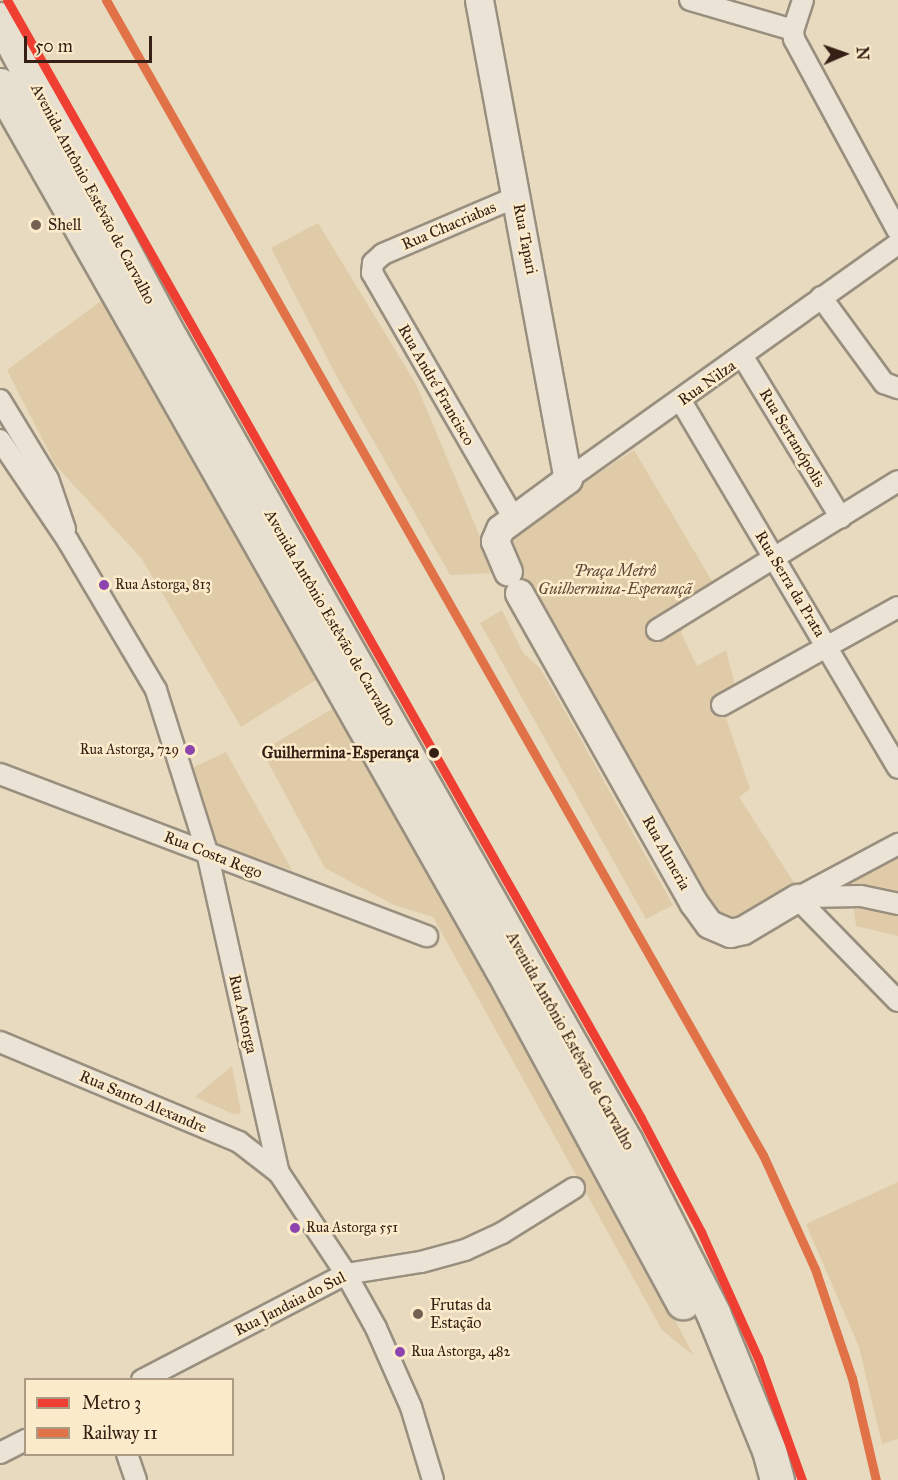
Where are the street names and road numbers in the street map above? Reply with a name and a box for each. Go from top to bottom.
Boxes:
street label: Avenida Antônio Estêvão de Carvalho [27,81,159,307]
street label: Rua Chacriabas [399,197,499,255]
street label: Rua Tapari [509,202,541,276]
street label: Rua André Francisco [394,321,478,449]
street label: Rua Nilza [674,356,740,410]
street label: Rua Sertanópolis [755,385,829,491]
street label: Avenida Antônio Estêvão de Carvalho [260,506,400,730]
street label: Rua Serra da Prata [751,527,829,641]
street label: Rua Almeria [638,812,694,894]
street label: Rua Costa Rego [161,827,265,883]
street label: Avenida Antônio Estêvão de Carvalho [502,928,638,1154]
street label: Rua Astorga [225,973,261,1055]
street label: Rua Santo Alexandre [76,1067,210,1137]
street label: Rua Jandaia do Sul [231,1268,349,1340]

